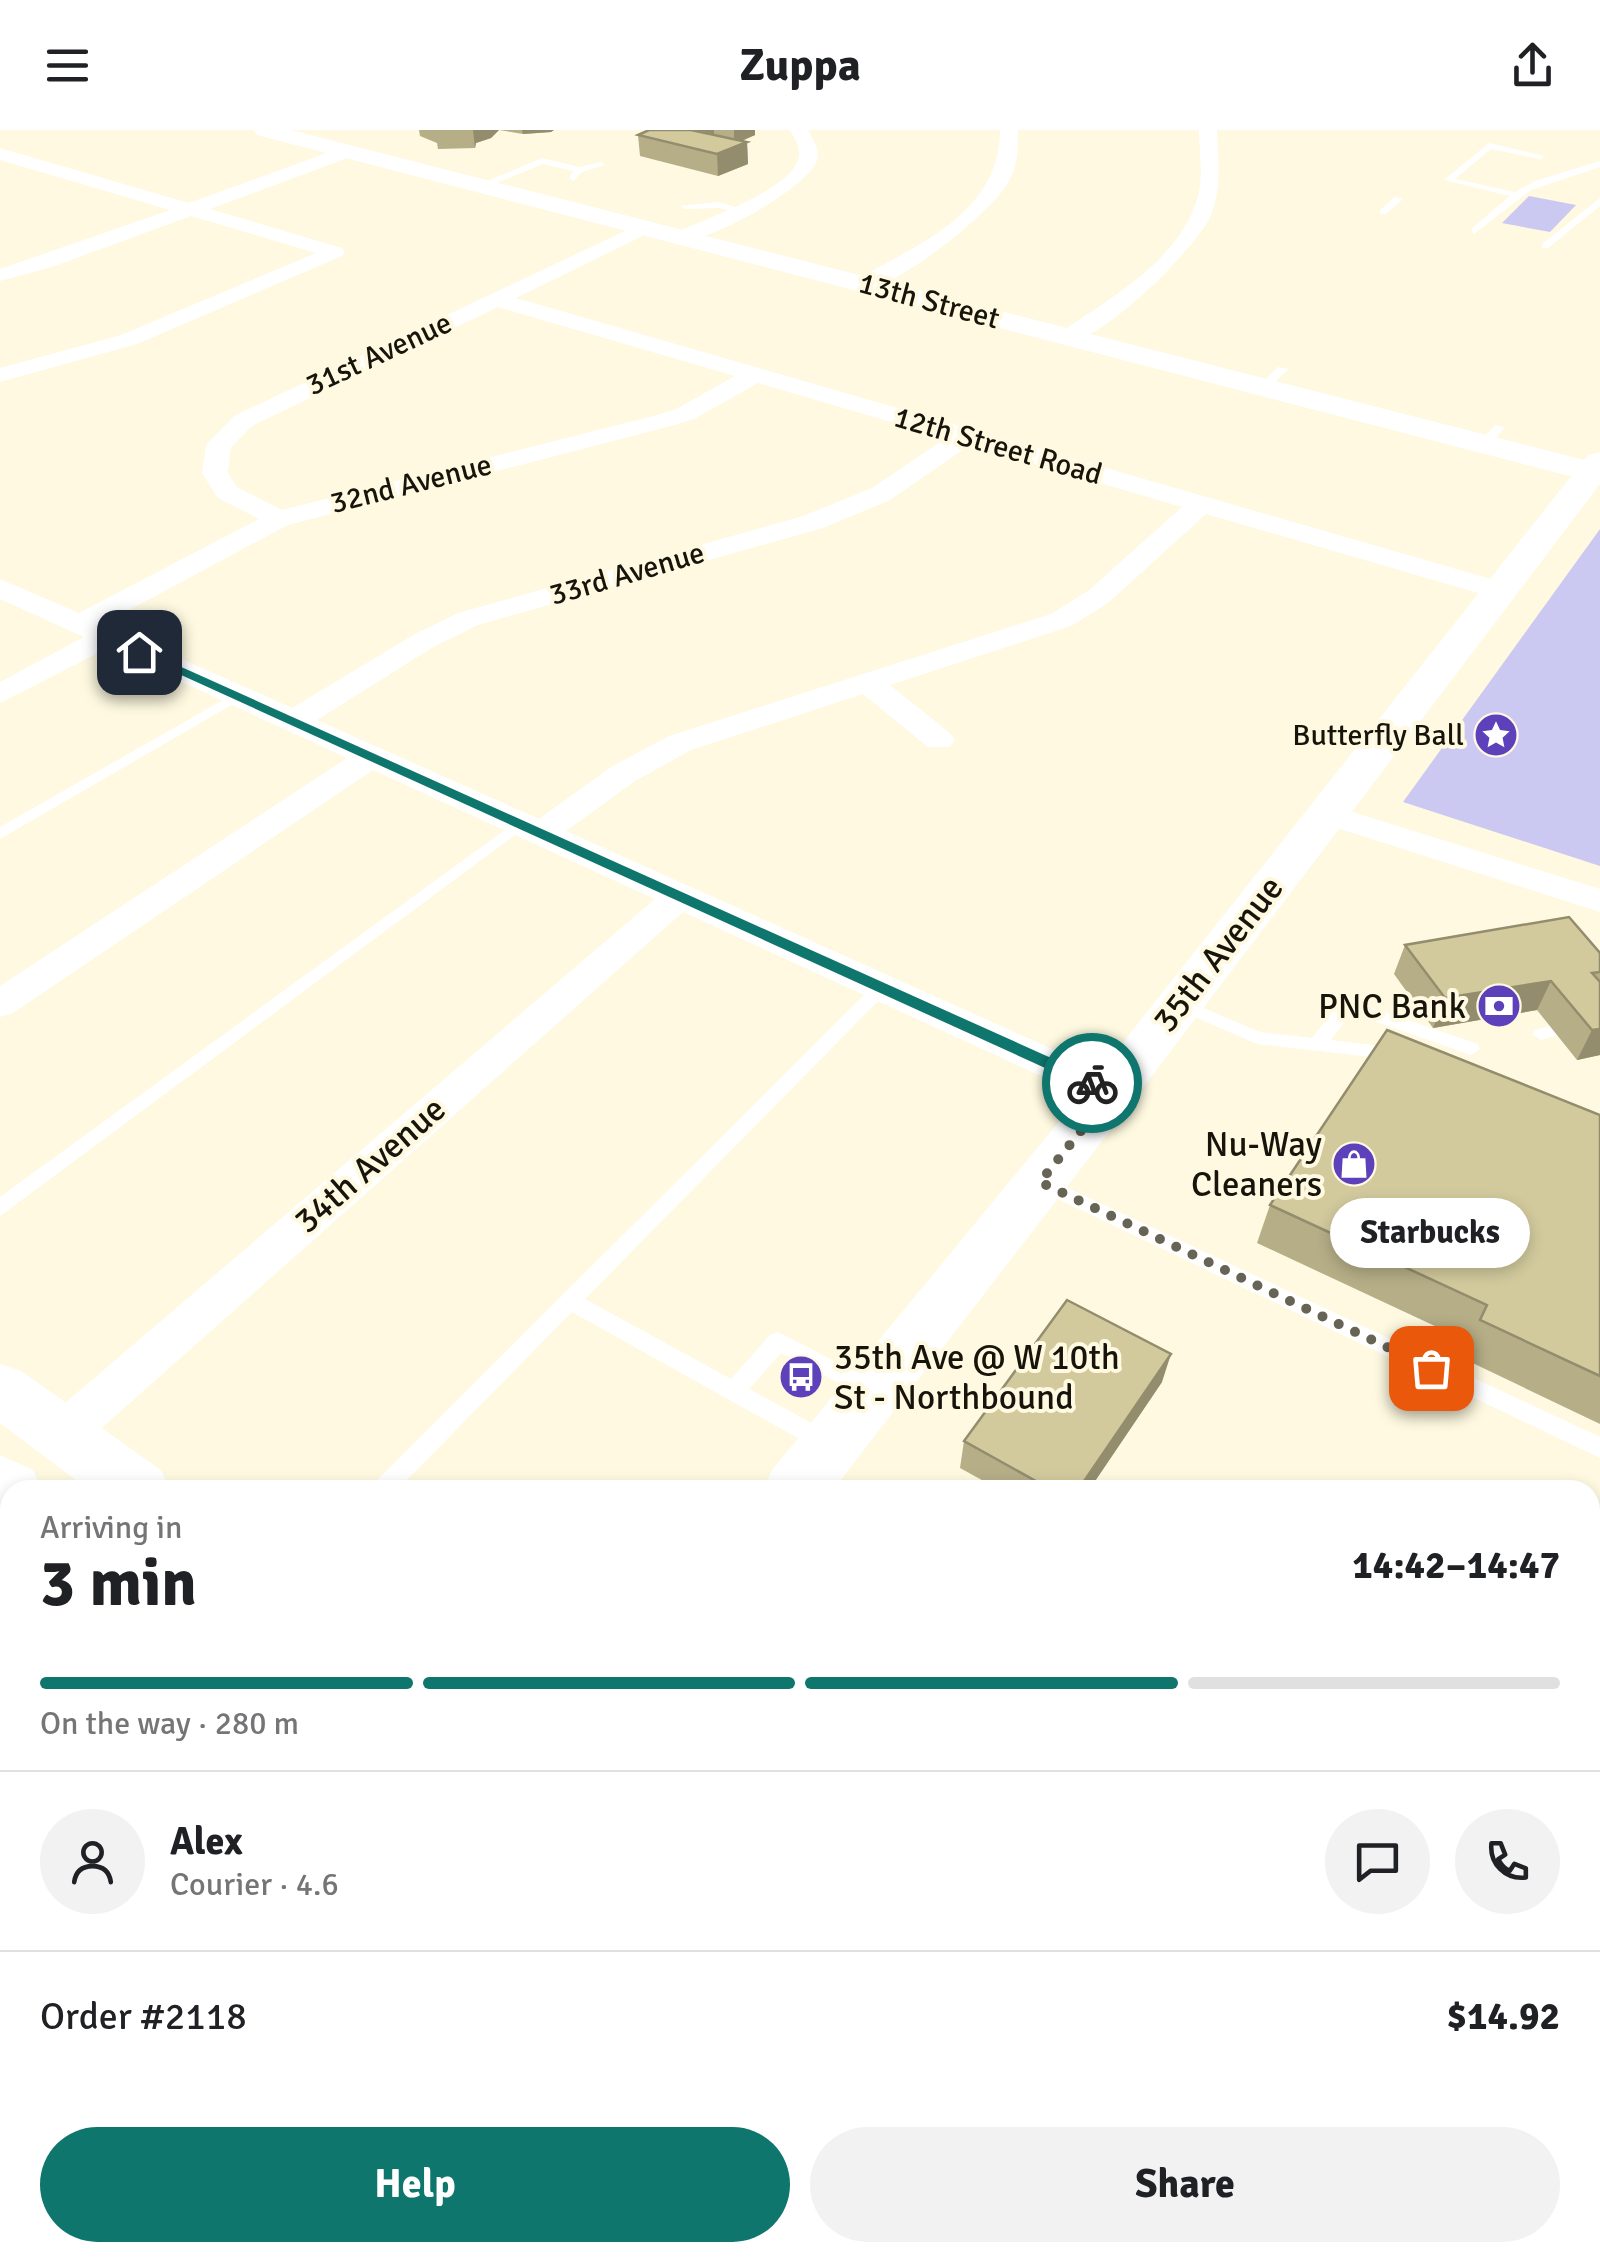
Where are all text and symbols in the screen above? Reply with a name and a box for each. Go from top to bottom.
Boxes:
icon: menu [40,38,95,93]
text: Zuppa [739,38,861,93]
icon: share [1505,38,1560,93]
street label: 13th Street [855,264,1003,338]
street label: 31st Avenue [300,304,458,404]
street label: 12th Street Road [890,399,1106,493]
street label: 32nd Avenue [326,446,496,522]
street label: 33rd Avenue [545,534,709,614]
pin [97,610,182,695]
icon: home [112,625,167,680]
place icon: Butterfly Ball [1473,712,1519,758]
place label: Butterfly Ball [1292,717,1464,754]
street label: 35th Avenue [1144,867,1292,1041]
bank icon: PNC Bank [1476,983,1522,1029]
place label: PNC Bank [1318,985,1466,1028]
courier [1042,1033,1142,1133]
icon: bike [1065,1056,1120,1111]
street label: 34th Avenue [286,1088,454,1242]
place label: Nu-Way Cleaners [1191,1123,1322,1206]
shop icon: Nu-Way Cleaners [1331,1141,1377,1187]
callout: Starbucks [1331,1198,1531,1268]
text: Starbucks [1360,1213,1500,1252]
pin [1389,1326,1474,1411]
place label: 35th Ave @ W 10th St - Northbound [834,1336,1120,1419]
icon: bag [1404,1341,1459,1396]
bus stop icon: 35th Ave @ W 10th St - Northbound [778,1354,824,1400]
text: Arriving in [40,1508,182,1547]
text: 14:42–14:47 [1352,1542,1560,1589]
text: 3 min [40,1544,197,1624]
text: On the way · 280 m [40,1704,299,1743]
button: person [40,1809,145,1914]
button: chat [1325,1809,1430,1914]
button: phone [1455,1809,1560,1914]
text: Alex [170,1818,243,1865]
text: Courier · 4.6 [170,1865,339,1904]
text: Order #2118 [40,1993,247,2040]
text: $14.92 [1447,1993,1560,2040]
button: Help [40,2127,790,2242]
button: Share [810,2127,1560,2242]

